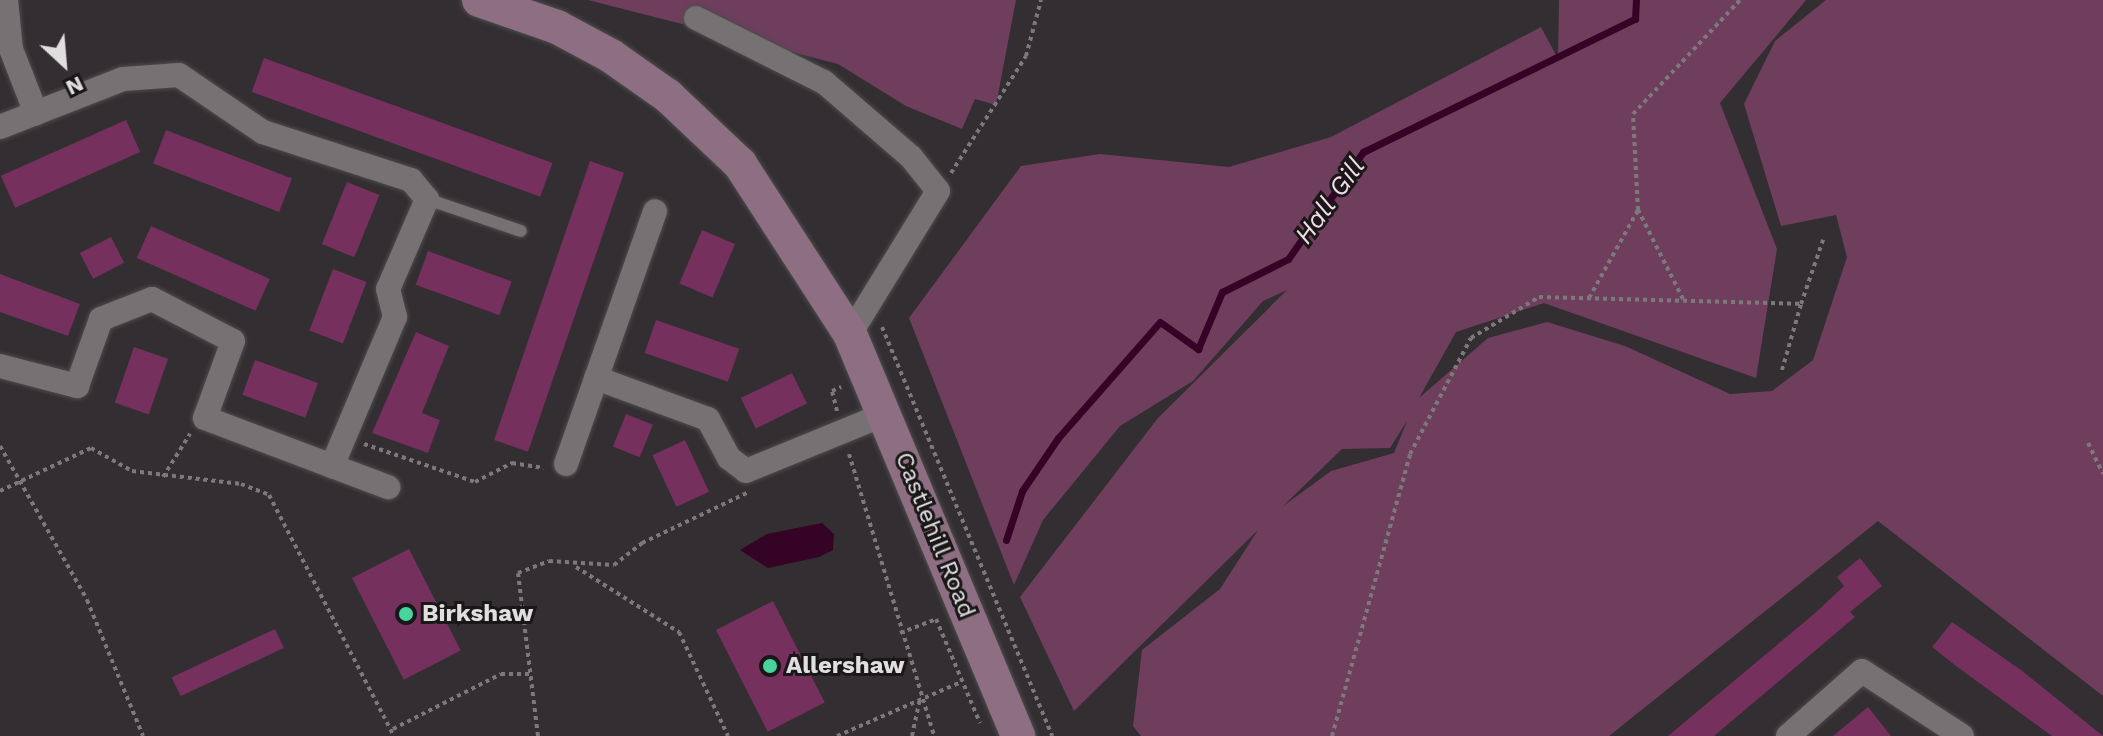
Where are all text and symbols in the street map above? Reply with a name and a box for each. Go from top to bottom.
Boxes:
north arrow [24,24,104,104]
text: N [62,71,88,101]
water label: Hall Gill [1288,151,1372,251]
street label: Castlehill Road [889,448,981,622]
place label: Birkshaw [422,600,533,628]
marker: Birkshaw [397,605,415,623]
place label: Allershaw [786,652,905,680]
marker: Allershaw [761,657,779,675]

